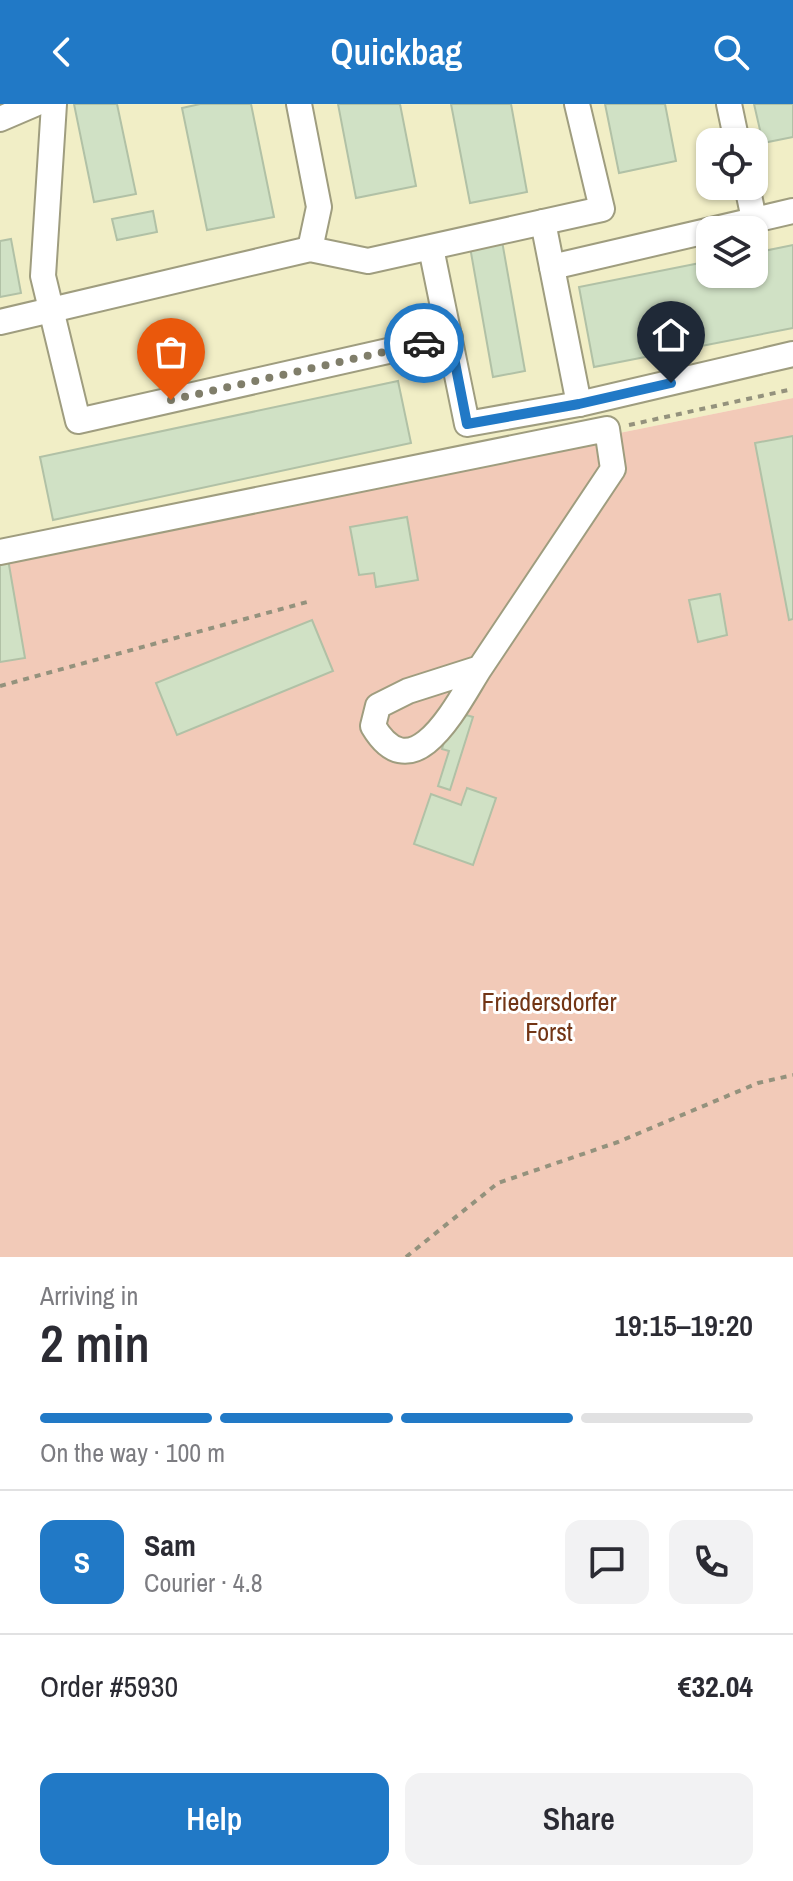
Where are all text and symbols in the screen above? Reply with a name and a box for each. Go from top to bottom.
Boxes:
text: Quickbag [331,28,462,76]
icon: back [40,30,84,74]
icon: search [709,30,753,74]
map controls [696,128,768,288]
button: locate [696,128,768,200]
button: layers [696,216,768,288]
pin [637,301,705,383]
courier [384,303,464,383]
icon: home [649,313,693,357]
pin [137,318,205,400]
icon: car [402,321,446,365]
icon: bag [149,330,193,374]
park label: Friedersdorfer Forst [481,984,617,1049]
text: Arriving in [40,1278,138,1313]
text: 19:15–19:20 [614,1305,753,1345]
text: 2 min [40,1308,150,1378]
text: On the way · 100 m [40,1435,225,1470]
button: chat [565,1520,649,1604]
button: phone [669,1520,753,1604]
text: Sam [144,1525,196,1565]
text: S [74,1542,90,1582]
text: Courier · 4.8 [144,1565,263,1600]
text: Order #5930 [40,1666,178,1706]
text: €32.04 [678,1666,753,1706]
button: Help [40,1773,389,1865]
button: Share [405,1773,753,1865]

